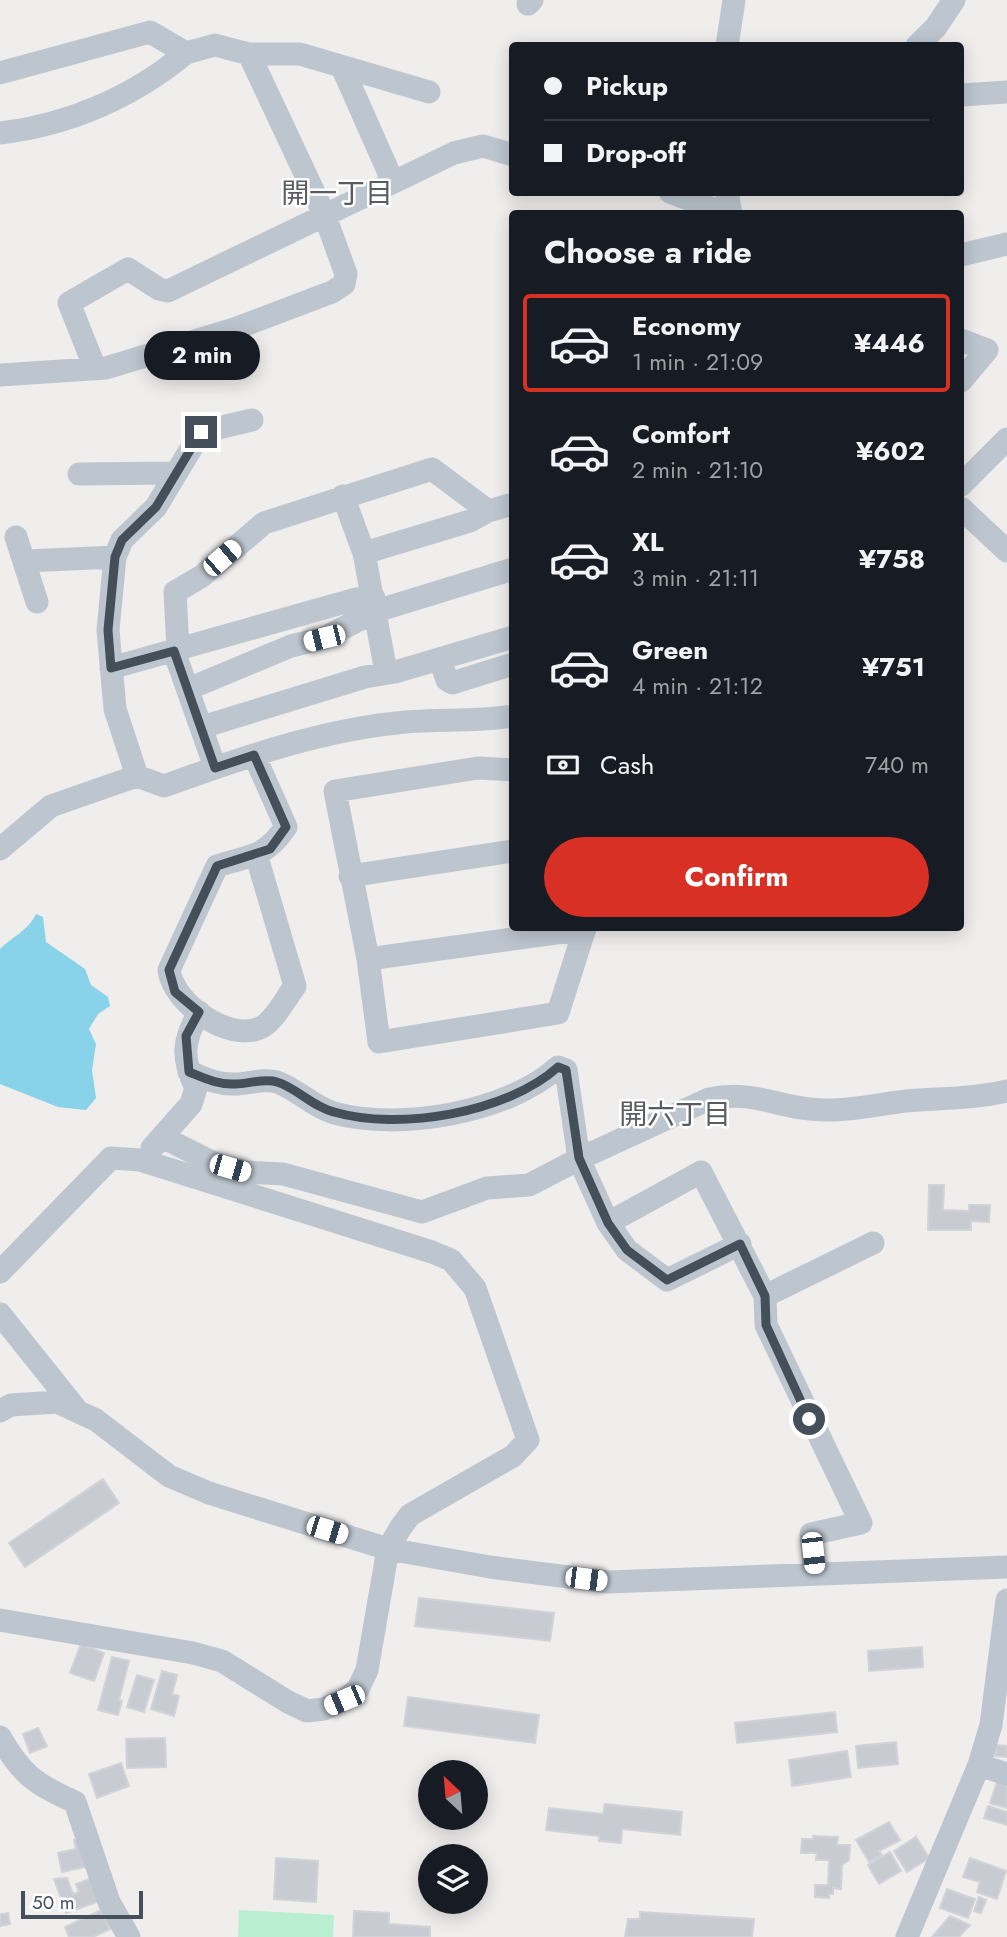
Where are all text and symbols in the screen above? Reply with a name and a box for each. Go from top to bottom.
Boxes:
text: Pickup [586,67,668,105]
text: Drop-off [586,134,686,172]
district label: 開一丁目 [281,173,393,214]
text: Choose a ride [544,229,752,275]
text: Economy [632,307,741,345]
icon: car [548,312,611,375]
text: ¥446 [854,324,925,362]
callout: 2 min [143,330,259,380]
text: 2 min [172,338,232,372]
text: 1 min · 21:09 [632,345,763,379]
text: Comfort [632,415,730,453]
route end [185,416,217,448]
icon: car [548,420,611,483]
text: ¥602 [856,432,925,470]
text: 2 min · 21:10 [632,453,763,487]
text: XL [632,523,664,561]
icon: car [548,528,611,591]
car [200,536,245,580]
text: ¥758 [859,540,925,578]
text: 3 min · 21:11 [632,561,759,595]
car [302,623,347,653]
text: Green [632,631,708,669]
icon: car [548,636,611,699]
text: ¥751 [862,648,925,686]
text: 4 min · 21:12 [632,669,763,703]
icon: cash [544,746,582,784]
text: Cash [600,746,654,784]
text: 740 m [865,748,929,782]
button: Confirm [544,837,929,917]
district label: 開六丁目 [619,1094,731,1135]
car [207,1152,254,1184]
route start [793,1403,825,1435]
car [304,1514,351,1546]
car [801,1531,826,1575]
car [564,1566,609,1592]
car [321,1682,368,1718]
north arrow [418,1760,488,1830]
map controls [418,1760,488,1914]
button: layers [418,1844,488,1914]
scale bar [21,1888,144,1920]
text: 50 m [32,1889,75,1916]

